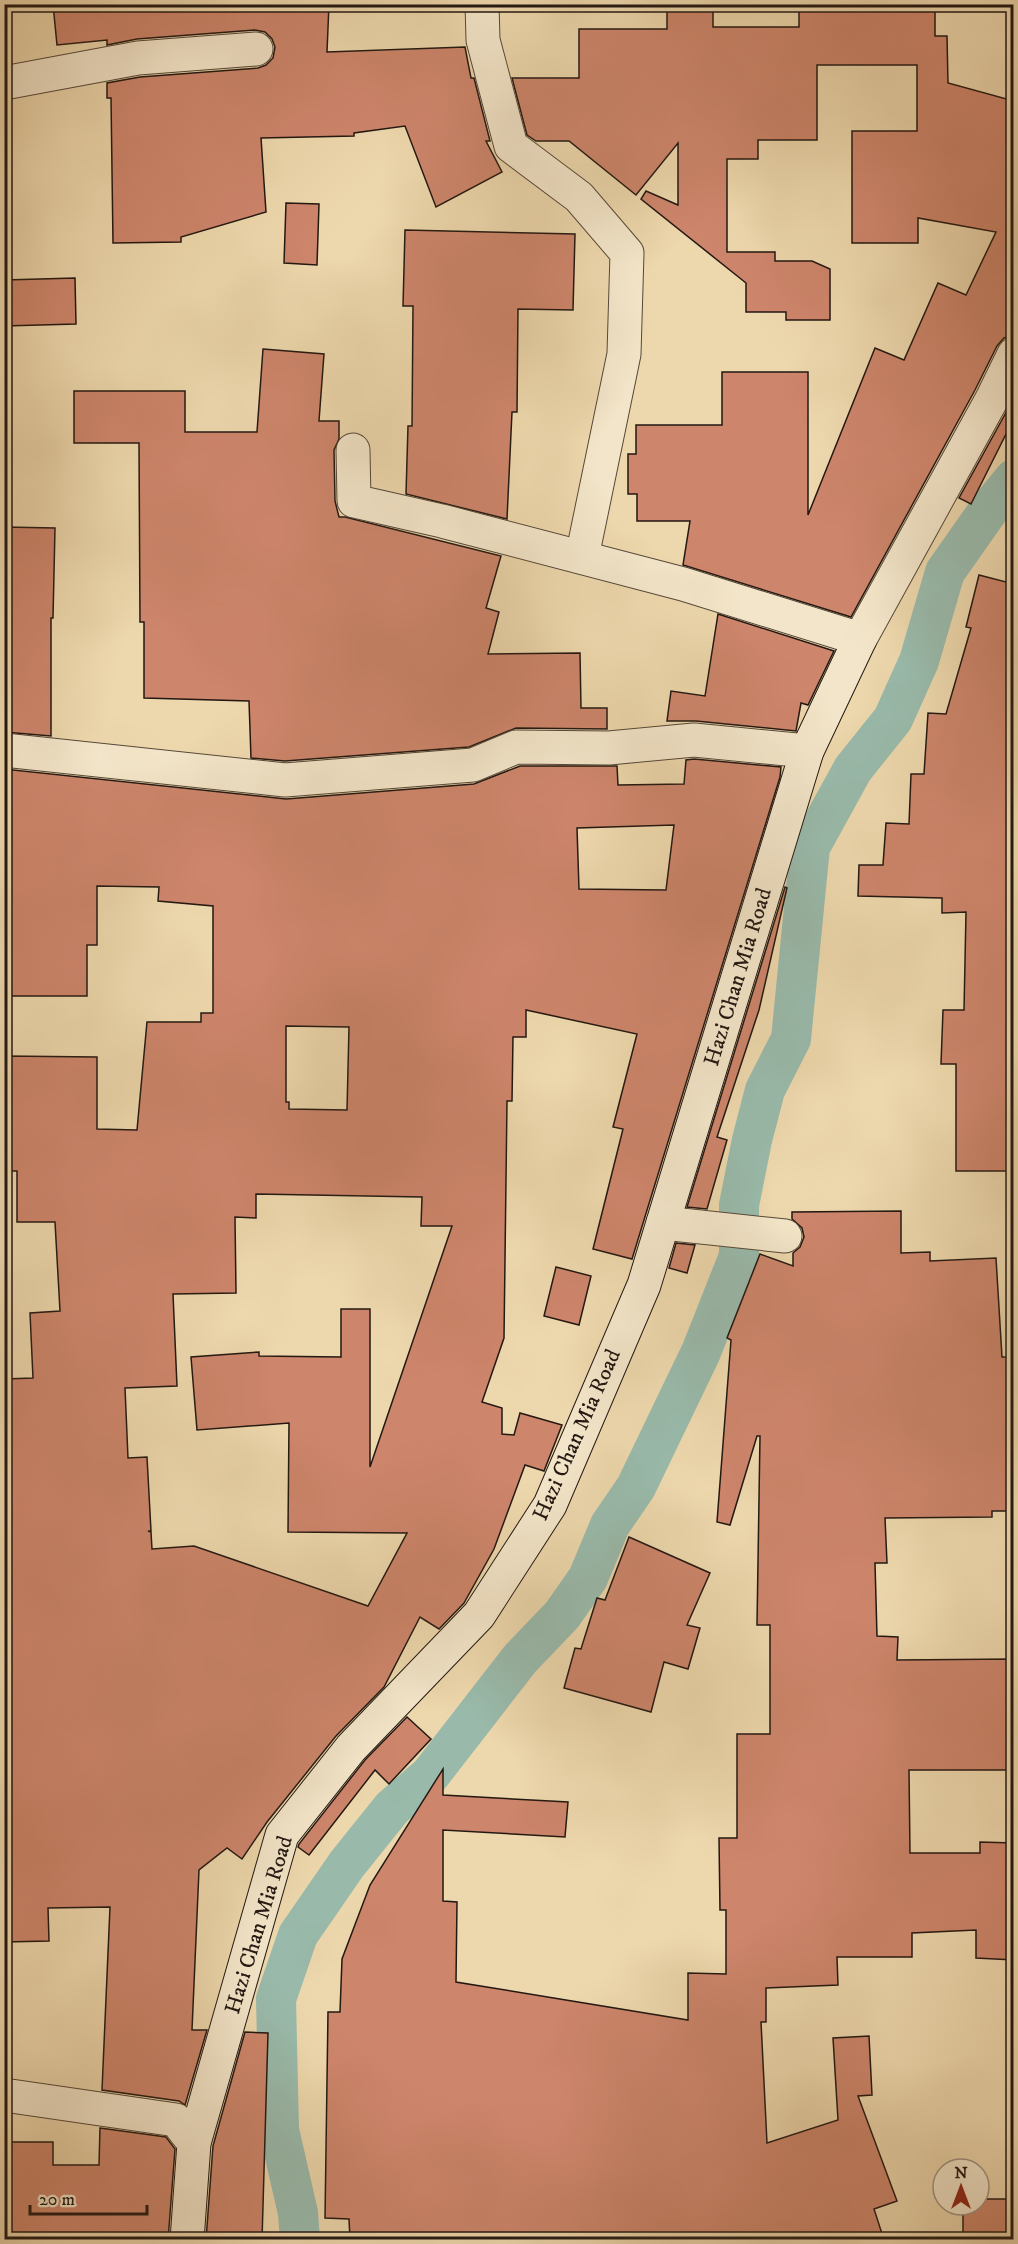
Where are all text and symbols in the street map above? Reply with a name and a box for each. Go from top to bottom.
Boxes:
street label: Hazi Chan Mia Road [698,885,778,1069]
street label: Hazi Chan Mia Road [527,1345,627,1525]
street label: Hazi Chan Mia Road [219,1833,299,2017]
north arrow [931,2157,991,2217]
text: N [954,2163,968,2183]
scale bar [30,2178,147,2216]
text: 20 m [39,2189,75,2211]

